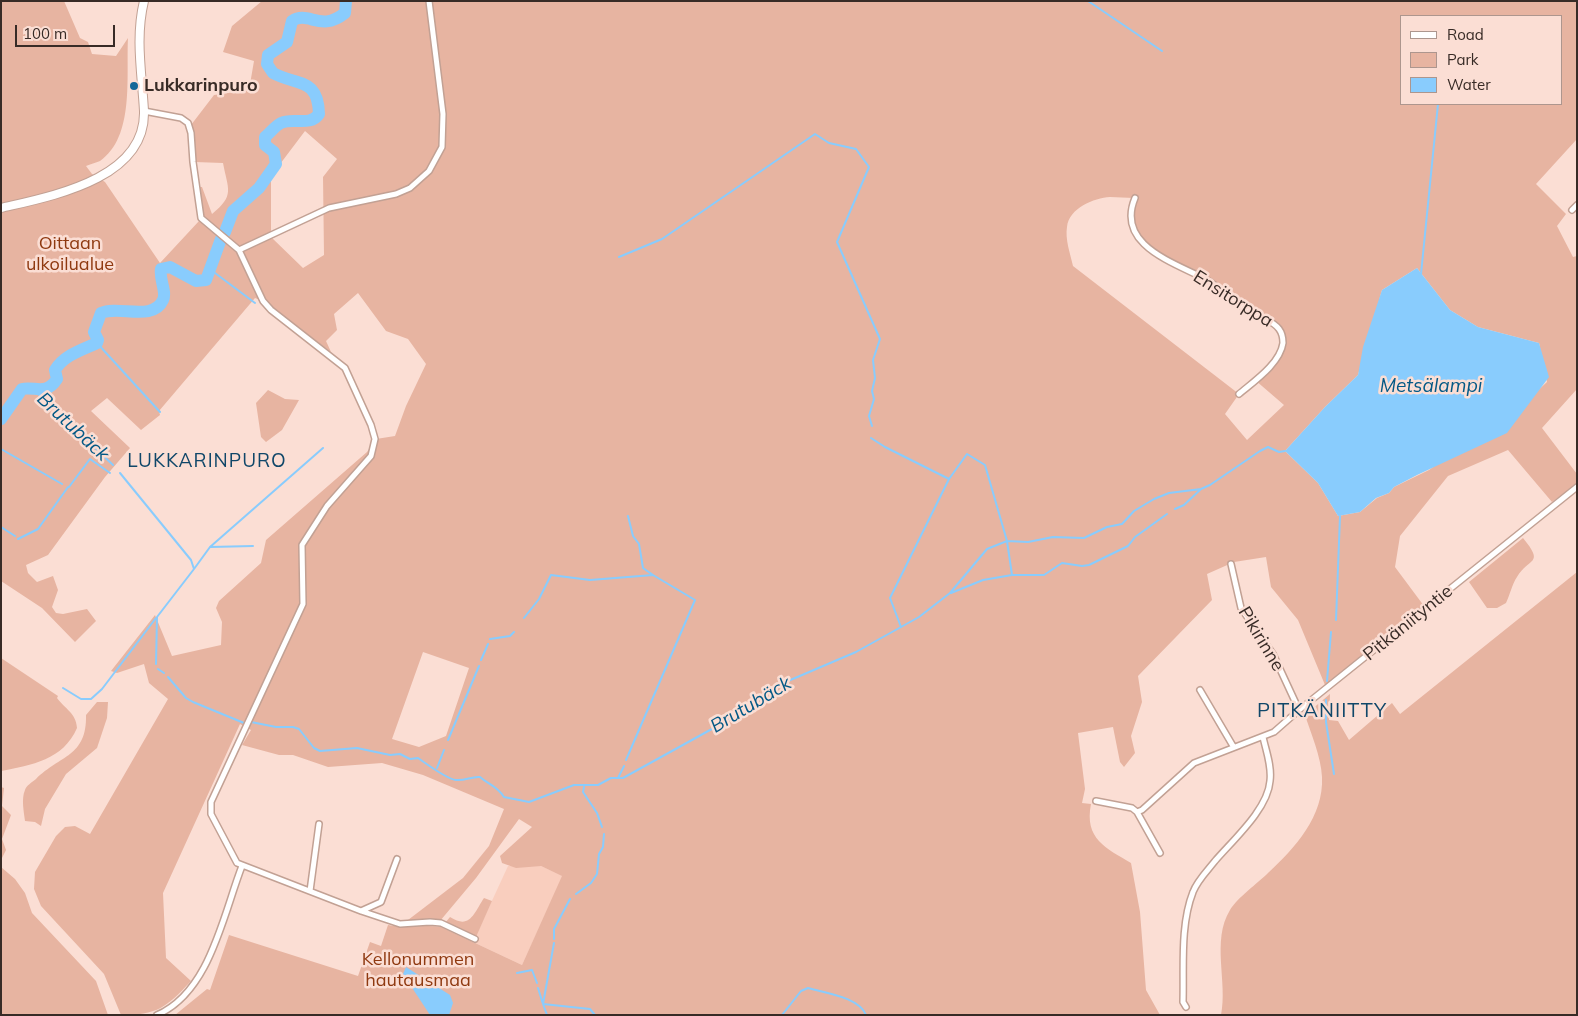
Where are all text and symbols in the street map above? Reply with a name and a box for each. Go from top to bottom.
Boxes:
scale bar [18,15,118,47]
legend [1400,15,1563,105]
text: 100 m [23,24,67,43]
text: Road [1447,25,1484,44]
text: Park [1447,50,1479,69]
place label: Lukkarinpuro [144,75,258,97]
text: Water [1447,75,1491,94]
marker: Lukkarinpuro [128,80,140,92]
park label: Oittaan ulkoilualue [26,233,114,276]
street label: Ensitorppa [1189,266,1277,332]
water label: Metsälampi [1380,375,1482,397]
water label: Brutubäck [32,388,114,466]
district label: LUKKARINPURO [126,450,288,472]
street label: Pitkäniityntie [1359,581,1457,665]
street label: Pikirinne [1233,603,1289,675]
water label: Brutubäck [706,672,796,738]
district label: PITKÄNIITTY [1256,699,1388,723]
park label: Kellonummen hautausmaa [362,949,474,992]

